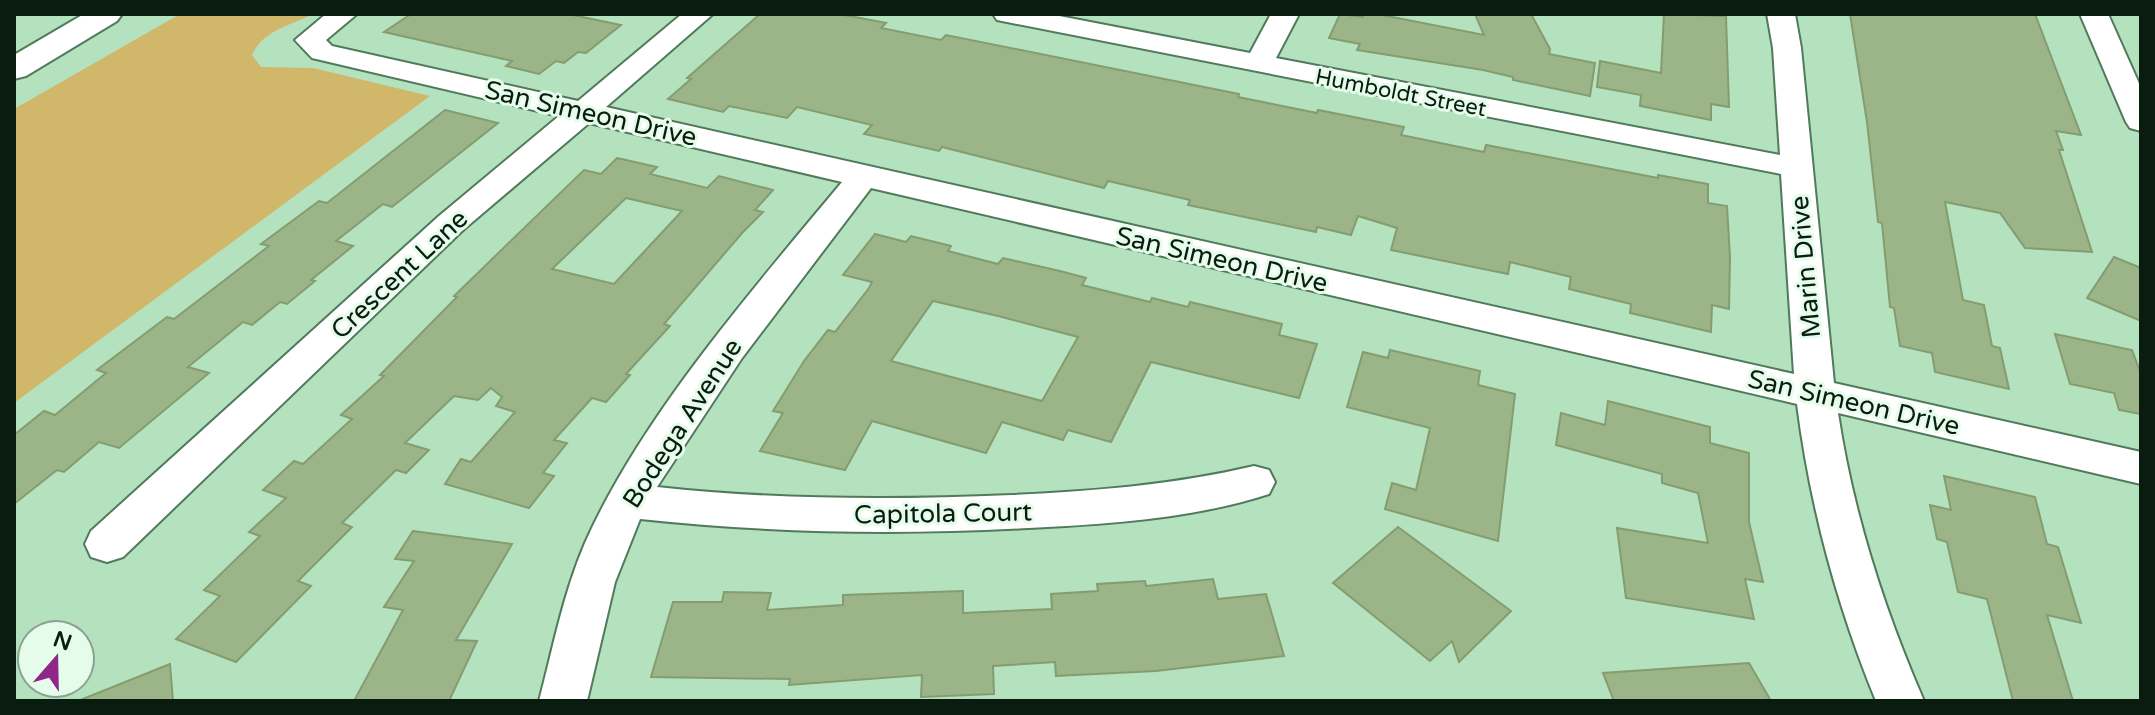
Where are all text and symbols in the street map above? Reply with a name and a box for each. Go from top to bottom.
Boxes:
street label: Humboldt Street [1313,64,1488,122]
street label: San Simeon Drive [482,74,700,153]
street label: Marin Drive [1784,194,1827,339]
street label: Crescent Lane [325,203,474,346]
street label: San Simeon Drive [1113,220,1331,299]
street label: Bodega Avenue [616,333,749,514]
street label: San Simeon Drive [1745,363,1963,442]
street label: Capitola Court [854,496,1032,531]
north arrow [16,619,96,699]
text: N [50,626,75,656]

